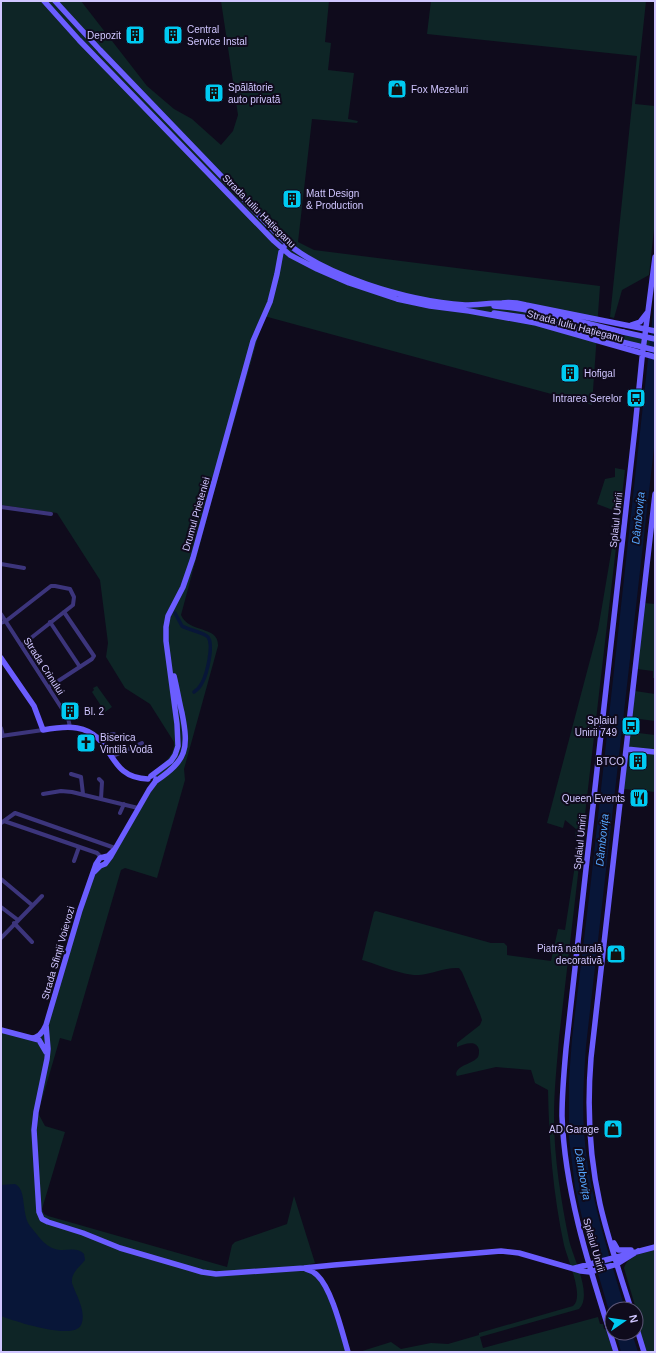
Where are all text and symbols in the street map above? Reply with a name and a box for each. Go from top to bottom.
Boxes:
building icon: Depozit [124,24,146,46]
building icon: Central Service Instal [162,24,184,46]
place label: Central Service Instal [187,24,247,47]
place label: Depozit [87,30,121,41]
shop icon: Fox Mezeluri [386,78,408,100]
building icon: Spălătorie auto privată [203,82,225,104]
place label: Spălătorie auto privată [228,82,281,105]
place label: Fox Mezeluri [411,84,468,95]
street label: Strada Iuliu Hațieganu [220,172,298,250]
building icon: Matt Design & Production [281,188,303,210]
place label: Matt Design & Production [306,188,363,211]
street label: Strada Iuliu Hațieganu [526,308,624,344]
building icon: Hofigal [559,362,581,384]
place label: Hofigal [584,368,615,379]
bus stop icon: Intrarea Serelor [625,387,647,409]
place label: Intrarea Serelor [553,393,623,404]
street label: Drumul Prieteniei [180,476,212,552]
water label: Dâmbovița [629,491,647,545]
street label: Splaiul Unirii [608,492,624,548]
street label: Strada Crinului [21,635,67,697]
building icon: Bl. 2 [59,700,81,722]
place label: Bl. 2 [84,706,104,717]
place label: Splaiul Unirii 749 [575,715,617,738]
bus stop icon: Splaiul Unirii 749 [620,715,642,737]
church icon: Biserica Vintilă Vodă [75,732,97,754]
place label: Biserica Vintilă Vodă [100,732,153,755]
building icon: BTCO [627,750,649,772]
place label: BTCO [596,756,624,767]
restaurant icon: Queen Events [628,787,650,809]
place label: Queen Events [562,793,625,804]
water label: Dâmbovița [593,813,611,867]
street label: Splaiul Unirii [572,814,588,870]
street label: Strada Sfinții Voievozi [39,905,77,1001]
place label: Piatră naturală decorativă [537,943,602,966]
shop icon: Piatră naturală decorativă [605,943,627,965]
shop icon: AD Garage [602,1118,624,1140]
place label: AD Garage [549,1124,599,1135]
water label: Dâmbovița [573,1147,593,1201]
street label: Splaiul Unirii [581,1217,607,1273]
north arrow [604,1301,644,1341]
text: N [627,1314,640,1324]

